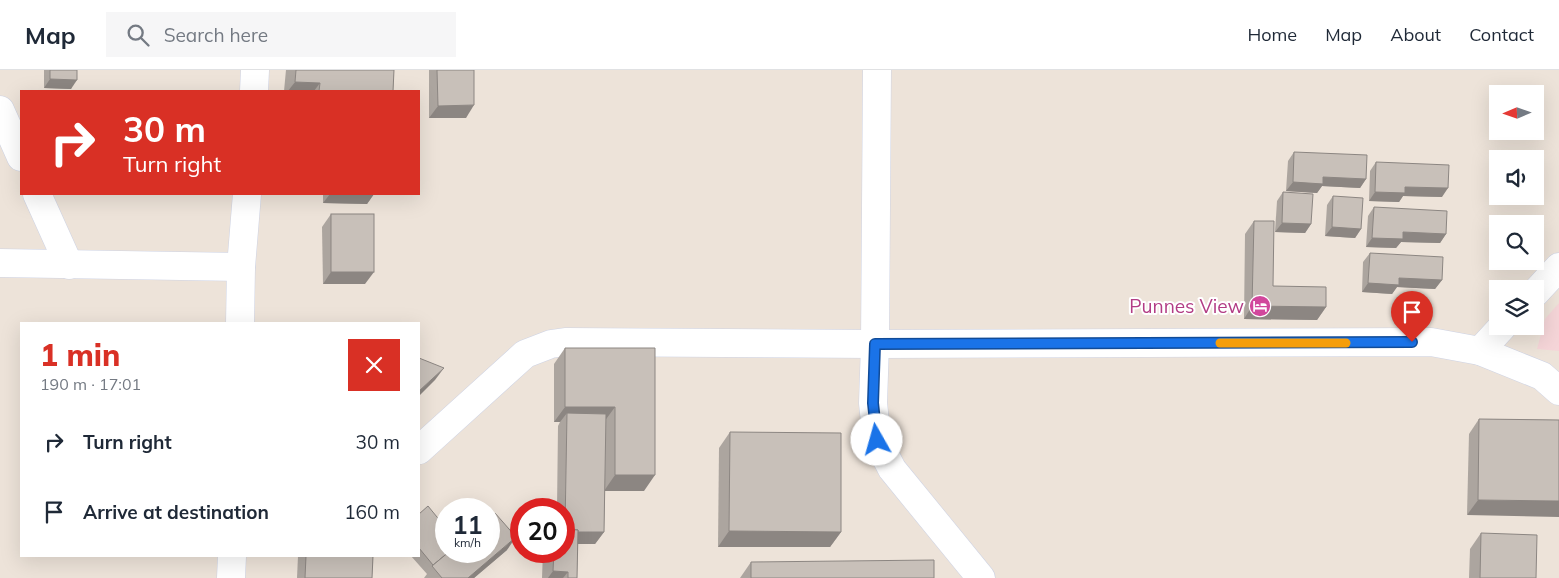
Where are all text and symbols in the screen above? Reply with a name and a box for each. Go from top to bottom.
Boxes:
search box [106,12,456,57]
text: Map [25,20,76,50]
icon: search [124,21,152,49]
text: Search here [164,23,268,47]
text: Home [1247,23,1297,46]
text: Map [1325,23,1362,46]
text: About [1390,23,1441,46]
text: Contact [1469,23,1534,46]
north arrow [1489,85,1544,140]
map controls [1489,85,1544,335]
text: 30 m [123,107,206,151]
icon: right [40,110,105,175]
text: Turn right [123,150,221,178]
button: sound [1489,150,1544,205]
button: search [1489,215,1544,270]
button: layers [1489,280,1544,335]
pin [1391,291,1433,342]
place label: Punnes View [1129,294,1244,318]
hotel icon: Punnes View [1248,294,1272,318]
icon: arrive [1398,298,1426,326]
text: 1 min [40,336,120,374]
button: close [348,339,400,391]
text: 190 m · 17:01 [40,374,141,394]
position arrow [850,413,902,465]
icon: right [40,428,68,456]
text: Turn right [83,430,172,454]
text: 30 m [356,430,400,454]
icon: arrive [40,498,68,526]
speed limit sign: 20 [510,498,575,563]
text: Arrive at destination [83,500,269,524]
text: 160 m [344,500,400,524]
text: 11 [452,509,483,540]
text: km/h [454,535,481,550]

